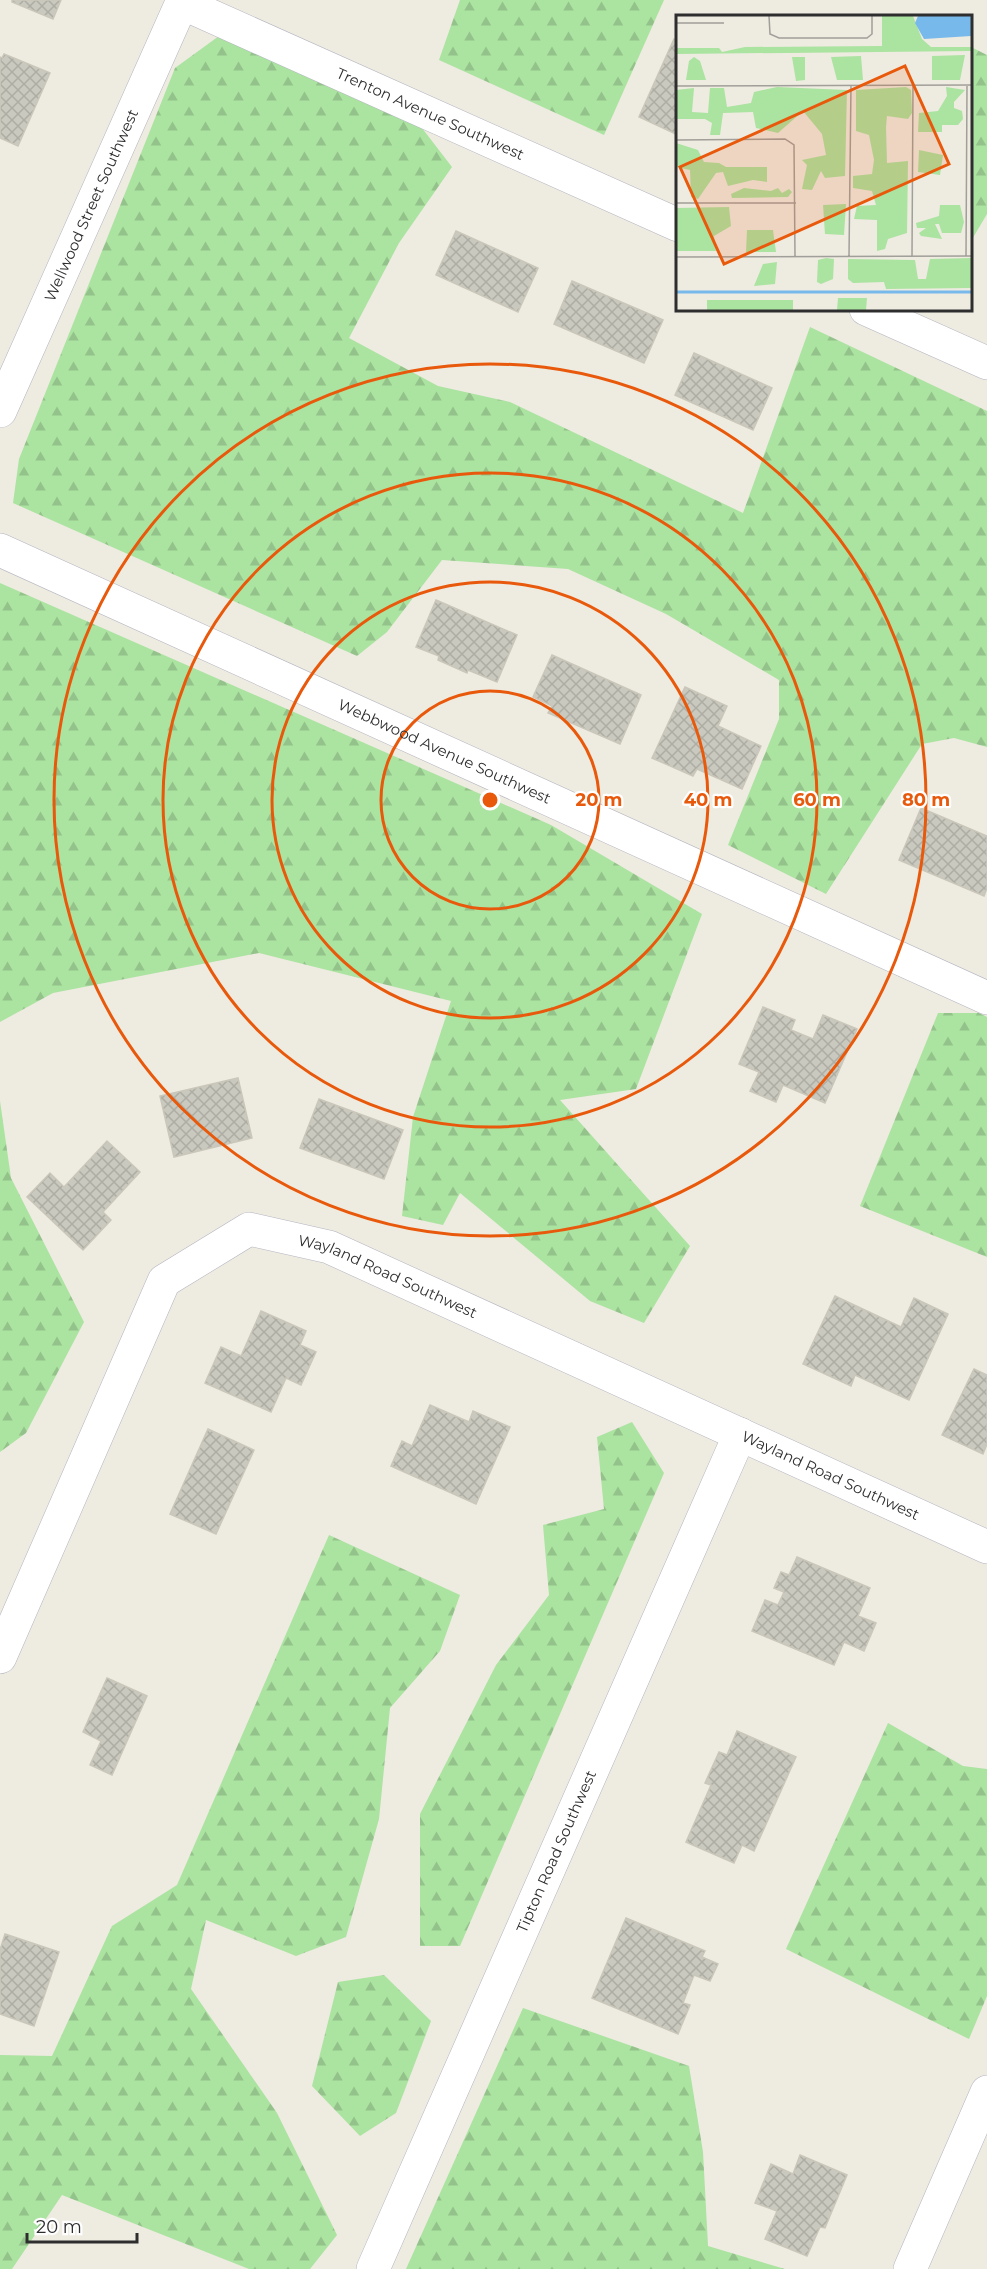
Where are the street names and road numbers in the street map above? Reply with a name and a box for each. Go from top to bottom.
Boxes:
street label: Trenton Avenue Southwest [334,63,527,164]
street label: Wellwood Street Southwest [40,106,142,304]
street label: Webbwood Avenue Southwest [335,695,554,808]
street label: Wayland Road Southwest [296,1230,480,1322]
street label: Wayland Road Southwest [739,1426,923,1524]
street label: Tipton Road Southwest [512,1767,600,1936]

